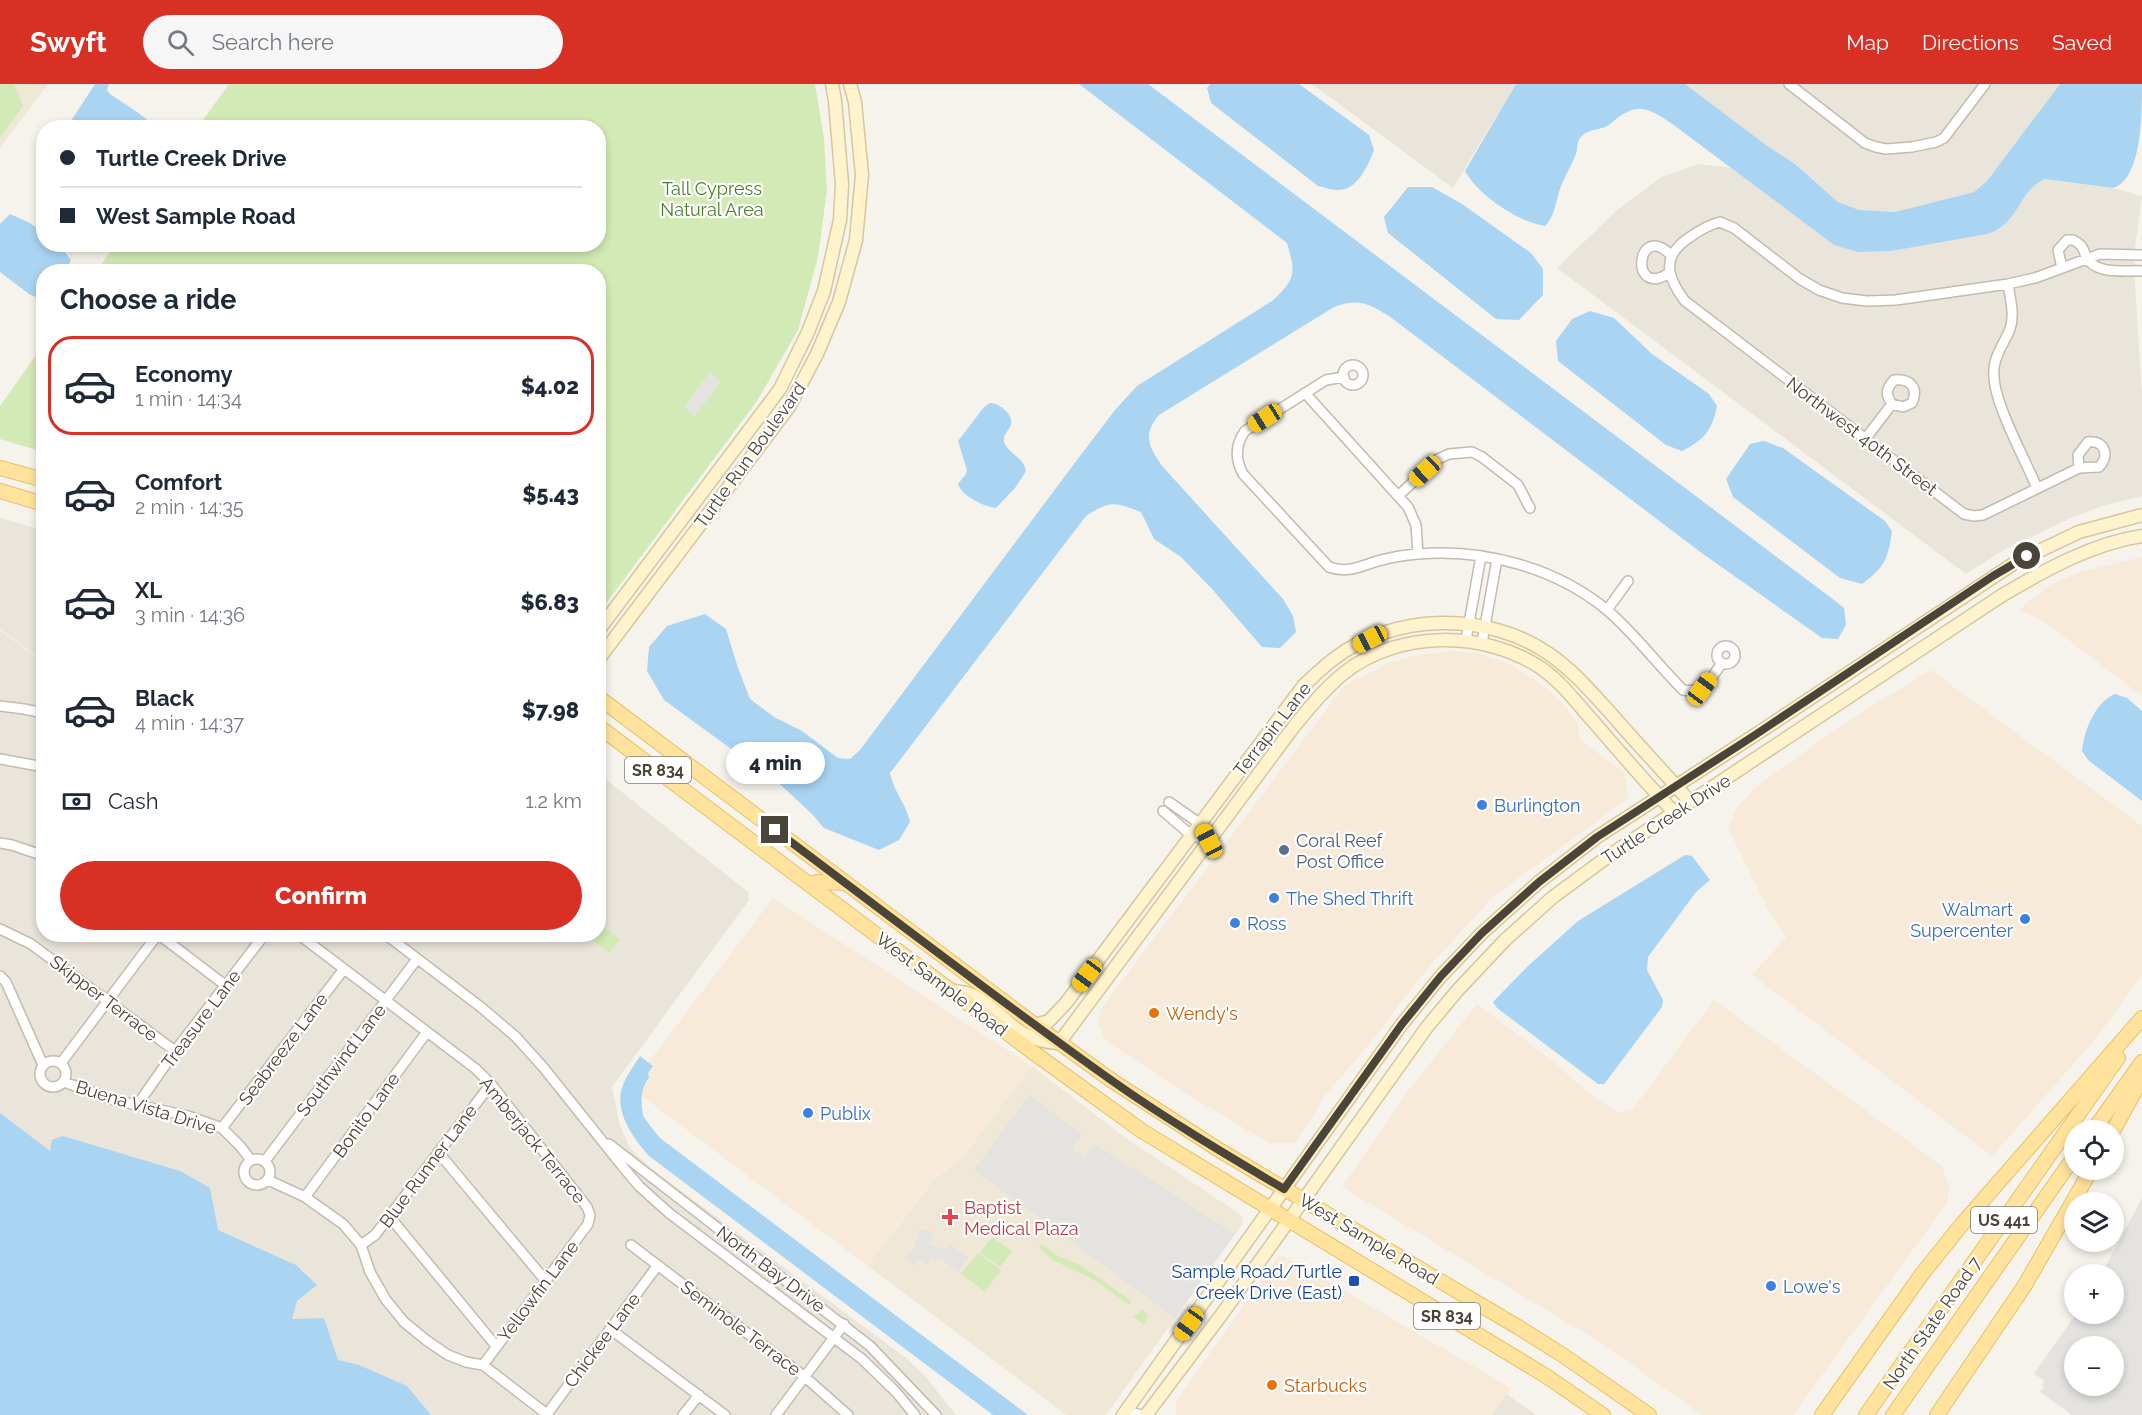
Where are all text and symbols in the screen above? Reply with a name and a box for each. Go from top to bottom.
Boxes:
search box [143,15,563,69]
text: Swyft [30,26,107,59]
icon: search [164,26,197,59]
text: Search here [212,29,334,55]
text: Map [1846,30,1889,55]
text: Directions [1922,30,2019,55]
text: Saved [2052,30,2112,55]
text: Turtle Creek Drive [96,145,286,171]
park label: Tall Cypress Natural Area [660,178,764,220]
text: West Sample Road [96,203,296,229]
text: Choose a ride [60,284,236,315]
icon: car [63,359,117,413]
text: Economy [135,361,233,387]
text: $4.02 [521,373,579,399]
street label: Northwest 40th Street [1783,373,1941,499]
street label: Turtle Run Boulevard [690,378,810,532]
text: 1 min · 14:34 [135,387,242,411]
car [1245,401,1285,435]
car [1406,452,1444,490]
icon: car [63,467,117,521]
text: Comfort [135,469,222,495]
text: $5.43 [522,481,579,507]
text: 2 min · 14:35 [135,495,244,519]
route start [2013,542,2040,569]
icon: car [63,575,117,629]
text: XL [135,577,162,603]
text: $6.83 [520,589,579,615]
text: 3 min · 14:36 [135,603,245,627]
car [1350,623,1390,655]
car [1684,669,1720,709]
street label: Terrapin Lane [1229,678,1315,780]
icon: car [63,683,117,737]
text: Black [135,685,194,711]
text: $7.98 [522,697,579,723]
text: 4 min · 14:37 [135,711,244,735]
callout: 4 min [726,743,824,785]
text: 4 min [749,751,802,775]
road number: SR 834 [625,757,691,783]
street label: Turtle Creek Drive [1598,769,1735,868]
icon: cash [60,785,93,818]
text: Cash [108,788,159,814]
text: 1.2 km [525,789,582,813]
place label: Burlington [1494,795,1581,816]
marker: Burlington [1475,798,1489,812]
route end [761,816,788,843]
car [1193,821,1225,861]
place label: Coral Reef Post Office [1296,830,1385,872]
marker: Coral Reef Post Office [1277,843,1291,857]
button: Confirm [60,861,582,930]
place label: The Shed Thrift [1286,888,1414,909]
marker: The Shed Thrift [1267,891,1281,905]
place label: Walmart Supercenter [1910,899,2014,941]
marker: Walmart Supercenter [2018,912,2032,926]
place label: Ross [1247,913,1287,934]
marker: Ross [1228,916,1242,930]
street label: West Sample Road [872,928,1012,1040]
street label: Skipper Terrace [46,951,162,1046]
car [1069,955,1105,995]
street label: Treasure Lane [157,965,245,1072]
street label: Seabreeze Lane [234,989,332,1109]
street label: Southwind Lane [292,999,390,1120]
place label: Wendy's [1166,1003,1238,1024]
marker: Wendy's [1147,1006,1161,1020]
street label: Bonito Lane [328,1068,404,1161]
street label: Amberjack Terrace [476,1073,591,1208]
street label: Buena Vista Drive [73,1076,219,1138]
street label: Blue Runner Lane [375,1100,481,1232]
place label: Publix [820,1103,871,1124]
marker: Publix [801,1106,815,1120]
map controls [2064,1120,2124,1396]
button: locate [2064,1120,2124,1180]
street label: West Sample Road [1295,1189,1443,1289]
button: layers [2064,1192,2124,1252]
place label: Baptist Medical Plaza [964,1197,1079,1239]
road number: US 441 [1971,1207,2037,1233]
marker: Baptist Medical Plaza [941,1208,959,1226]
street label: North Bay Drive [713,1221,830,1317]
street label: Yellowfin Lane [493,1236,583,1346]
street label: North State Road 7 [1878,1252,1986,1393]
place label: Sample Road/Turtle Creek Drive (East) [1172,1261,1342,1303]
button: + [2064,1264,2124,1324]
marker: Sample Road/Turtle Creek Drive (East) [1347,1274,1361,1288]
street label: Seminole Terrace [677,1276,806,1380]
place label: Lowe's [1783,1276,1841,1297]
marker: Lowe's [1764,1279,1778,1293]
street label: Chickee Lane [560,1288,645,1391]
road number: SR 834 [1414,1303,1480,1329]
car [1171,1304,1207,1344]
button: − [2064,1336,2124,1396]
place label: Starbucks [1284,1375,1367,1396]
marker: Starbucks [1265,1378,1279,1392]

